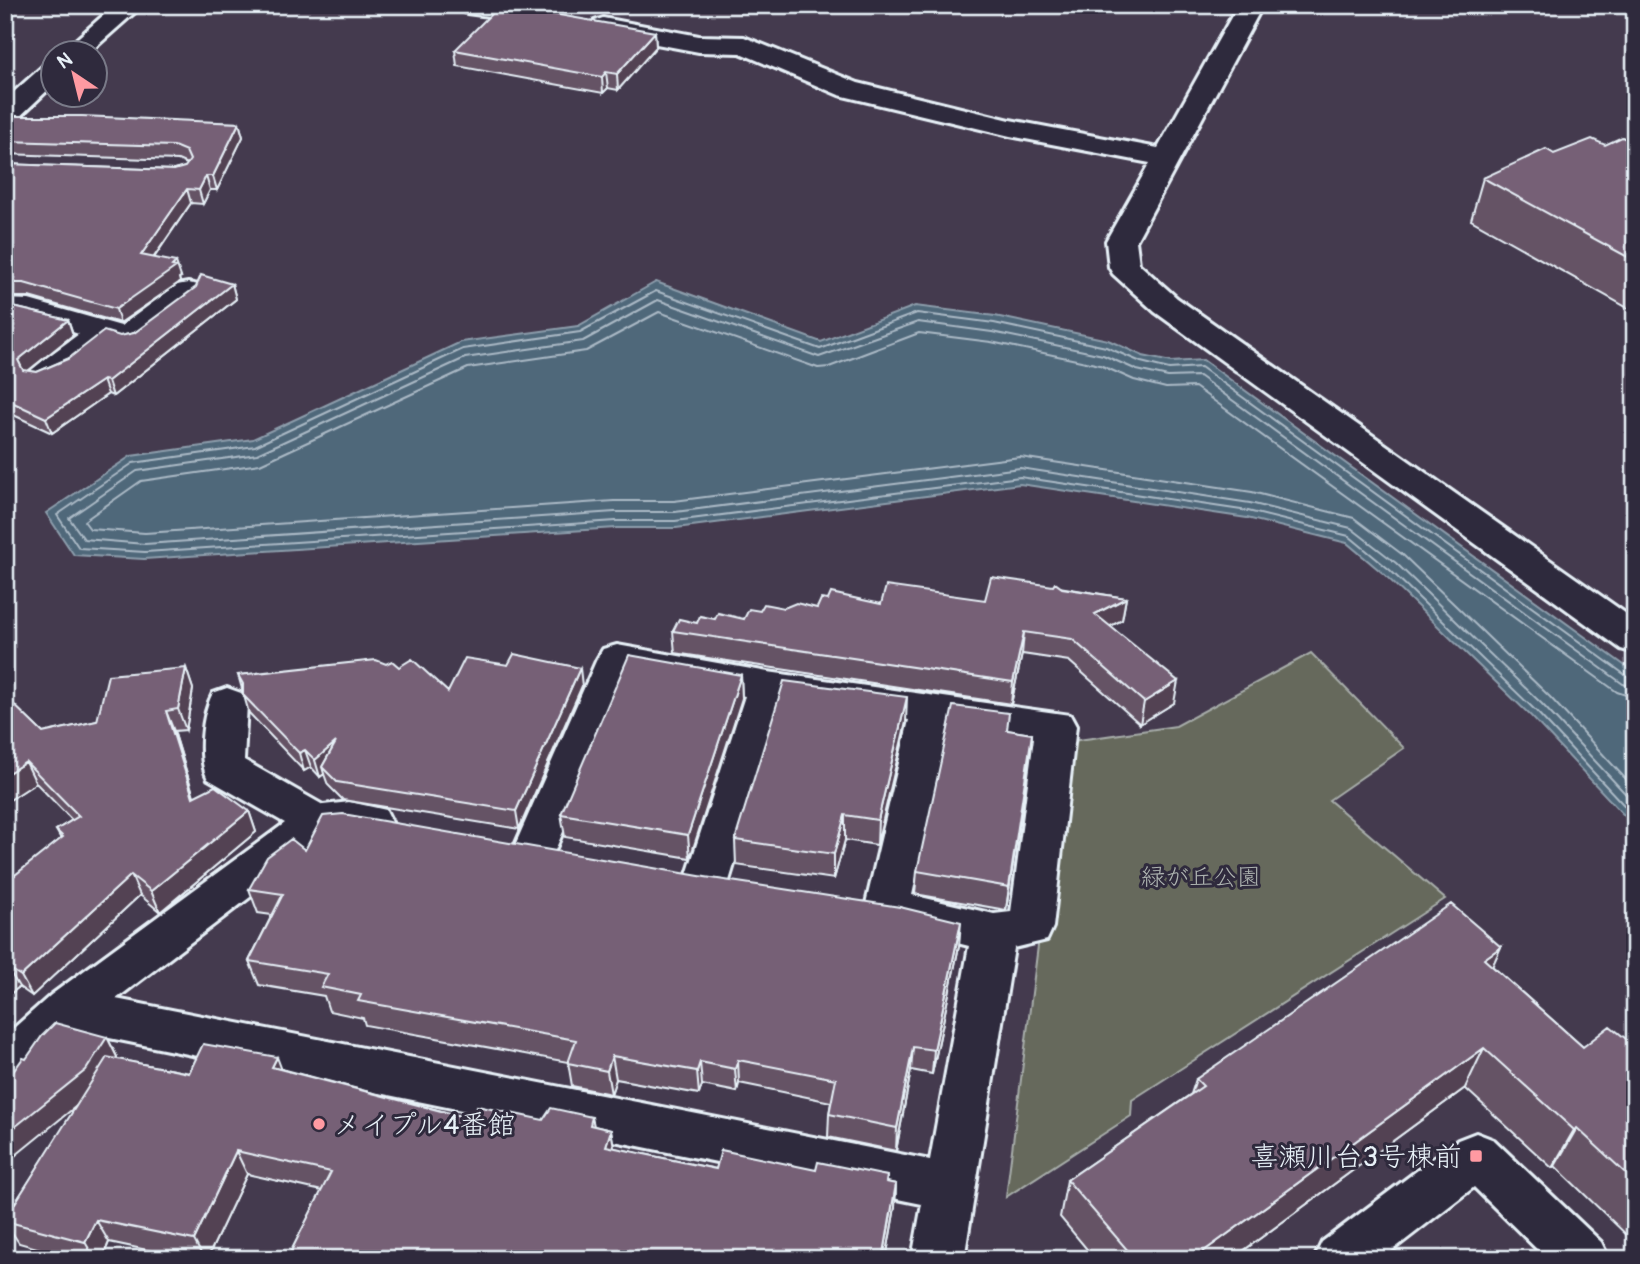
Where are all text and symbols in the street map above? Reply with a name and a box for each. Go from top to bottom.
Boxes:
north arrow [38,38,108,108]
text: N [53,47,77,74]
park label: 緑が丘公園 [1141,863,1261,892]
place label: メイプル4番館 [333,1108,516,1143]
marker: メイプル4番館 [311,1116,327,1132]
place label: 喜瀬川台3号棟前 [1250,1140,1462,1175]
marker: 喜瀬川台3号棟前 [1468,1148,1484,1164]

